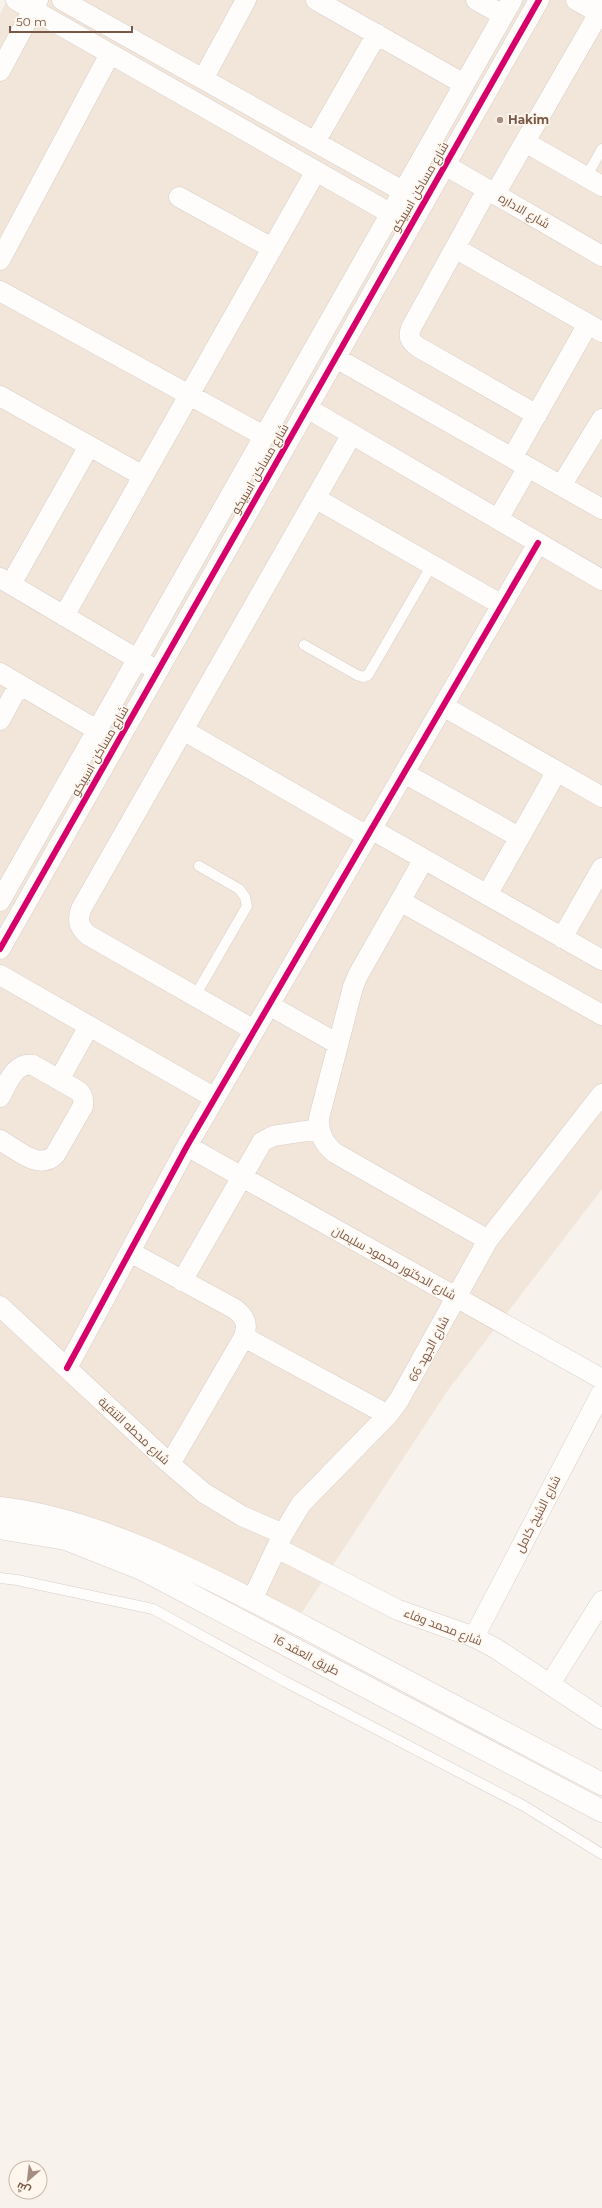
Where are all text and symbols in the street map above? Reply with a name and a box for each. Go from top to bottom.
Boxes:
scale bar [10,8,132,34]
text: 50 m [16,14,47,29]
place label: Hakim [508,112,549,127]
marker: Hakim [495,115,505,125]
street label: شارع مساكن اسبيكو [388,139,452,235]
street label: شارع الاداره [496,190,553,232]
street label: شارع مساكن اسبيكو [228,421,292,517]
street label: شارع مساكن اسبيكو [68,703,132,799]
street label: شارع الدكتور محمود سليمان [329,1222,459,1304]
street label: شارع الجهد 66 [405,1313,453,1385]
street label: شارع محطه التنقية [95,1394,173,1468]
street label: شارع الشيخ كامل [512,1473,564,1555]
street label: شارع محمد وفاء [401,1605,485,1649]
street label: طريق العقد 16 [270,1631,342,1678]
north arrow [8,2160,48,2200]
text: ش [14,2179,33,2198]

